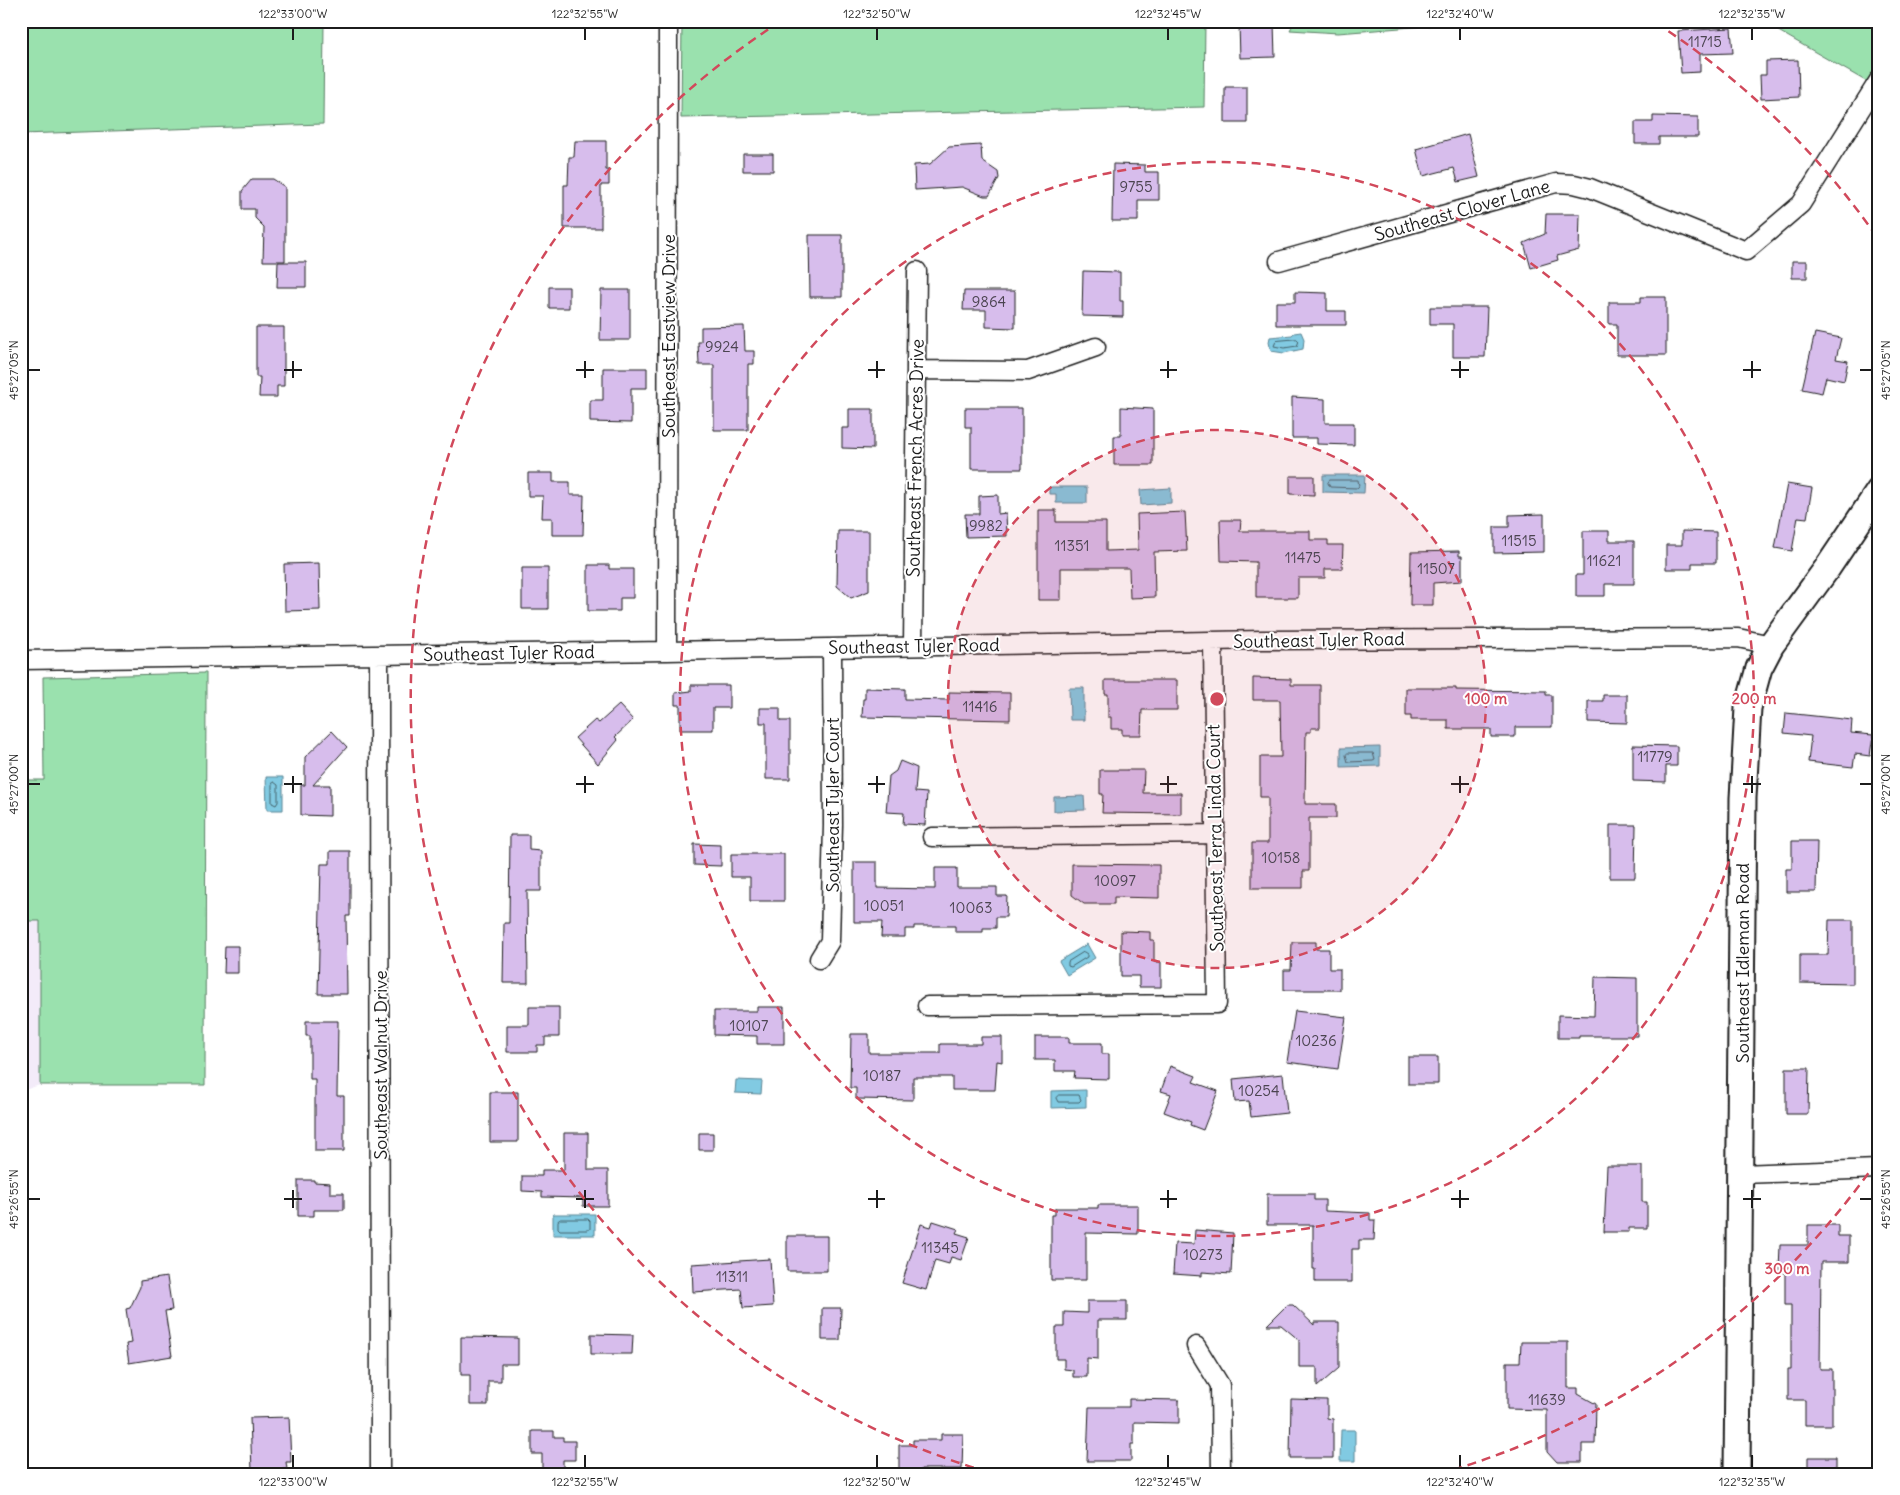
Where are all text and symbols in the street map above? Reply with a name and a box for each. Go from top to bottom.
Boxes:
text: 122°33'00"W [259,6,327,21]
text: 122°32'55"W [552,6,618,21]
text: 122°32'50"W [843,6,911,21]
text: 122°32'45"W [1135,6,1201,21]
text: 122°32'40"W [1426,6,1494,21]
text: 122°32'35"W [1719,6,1785,21]
house number: 11715 [1688,32,1722,51]
street label: Southeast Clover Lane [1371,174,1553,246]
house number: 9755 [1119,177,1153,196]
street label: Southeast Eastview Drive [657,234,680,438]
house number: 9864 [972,292,1007,311]
house number: 9924 [705,337,739,356]
street label: Southeast French Acres Drive [901,339,929,577]
text: 45°27'05"N [6,340,21,400]
text: 45°27'05"N [1878,340,1893,400]
house number: 9982 [969,516,1003,535]
house number: 11515 [1501,531,1537,550]
house number: 11351 [1054,536,1090,555]
house number: 11475 [1285,548,1321,567]
house number: 11621 [1587,551,1621,570]
house number: 11507 [1417,559,1455,578]
street label: Southeast Tyler Road [1233,627,1405,653]
street label: Southeast Tyler Road [828,633,1000,659]
street label: Southeast Tyler Road [423,640,595,666]
text: 100 m [1465,689,1507,708]
text: 200 m [1732,689,1776,708]
centre of rings [1208,690,1226,708]
house number: 11416 [962,697,998,716]
street label: Southeast Tyler Court [821,717,844,893]
street label: Southeast Terra Linda Court [1202,724,1228,952]
house number: 11779 [1637,747,1673,766]
text: 45°27'00"N [6,754,21,814]
text: 45°27'00"N [1878,754,1893,814]
house number: 10158 [1261,848,1301,867]
street label: Southeast Idleman Road [1731,862,1754,1063]
house number: 10097 [1094,871,1136,890]
house number: 10051 [864,896,904,915]
house number: 10063 [950,898,992,917]
street label: Southeast Walnut Drive [369,970,392,1160]
house number: 10107 [730,1016,768,1035]
house number: 10236 [1295,1031,1337,1050]
house number: 10187 [863,1066,901,1085]
house number: 10254 [1238,1081,1280,1100]
text: 45°26'55"N [6,1169,21,1229]
text: 45°26'55"N [1878,1169,1893,1229]
house number: 11345 [921,1238,959,1257]
house number: 10273 [1183,1245,1223,1264]
text: 300 m [1765,1259,1810,1278]
house number: 11311 [716,1267,748,1286]
house number: 11639 [1528,1390,1566,1409]
text: 122°33'00"W [259,1474,327,1489]
text: 122°32'55"W [552,1474,618,1489]
text: 122°32'50"W [843,1474,911,1489]
text: 122°32'45"W [1135,1474,1201,1489]
text: 122°32'40"W [1426,1474,1494,1489]
text: 122°32'35"W [1719,1474,1785,1489]

